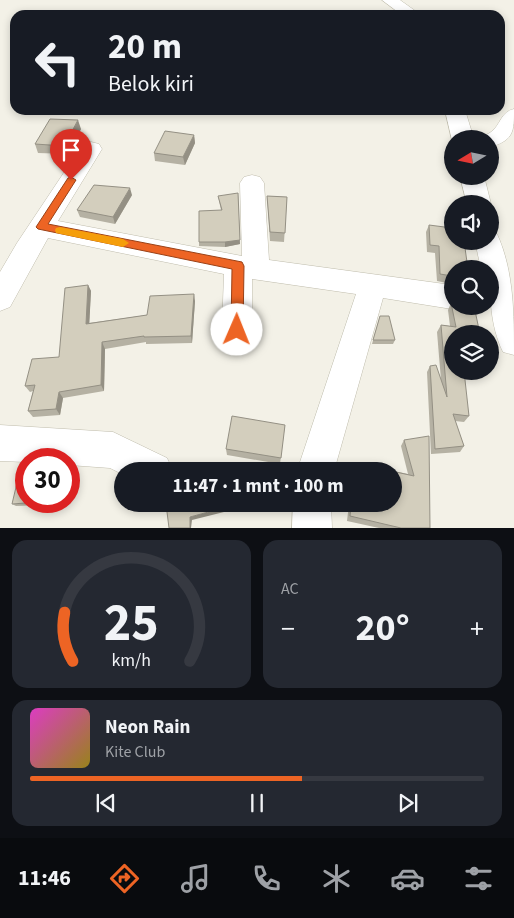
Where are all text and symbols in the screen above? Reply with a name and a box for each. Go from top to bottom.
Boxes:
text: 20 m [108,22,182,72]
icon: left [25,30,90,95]
text: Belok kiri [108,68,194,100]
pin [50,129,92,180]
north arrow [444,130,499,185]
map controls [444,130,499,380]
icon: arrive [57,136,85,164]
button: sound [444,195,499,250]
button: search [444,260,499,315]
position arrow [210,303,262,355]
button: layers [444,325,499,380]
speed limit sign: 30 [15,448,80,513]
text: 11:47 · 1 mnt · 100 m [173,473,343,500]
text: AC [281,578,299,600]
text: 25 [104,587,159,661]
text: 20° [356,601,410,655]
text: − [281,609,295,649]
text: + [470,609,484,649]
text: km/h [112,648,151,673]
text: Neon Rain [105,714,190,741]
text: Kite Club [105,741,165,763]
icon: previous [92,789,120,817]
icon: pause [243,789,271,817]
icon: next [394,789,422,817]
icon: directions [107,861,142,896]
icon: music [178,861,213,896]
icon: phone [249,861,284,896]
icon: climate [319,861,354,896]
icon: car [390,861,425,896]
icon: filters [461,861,496,896]
text: 11:46 [18,862,71,894]

